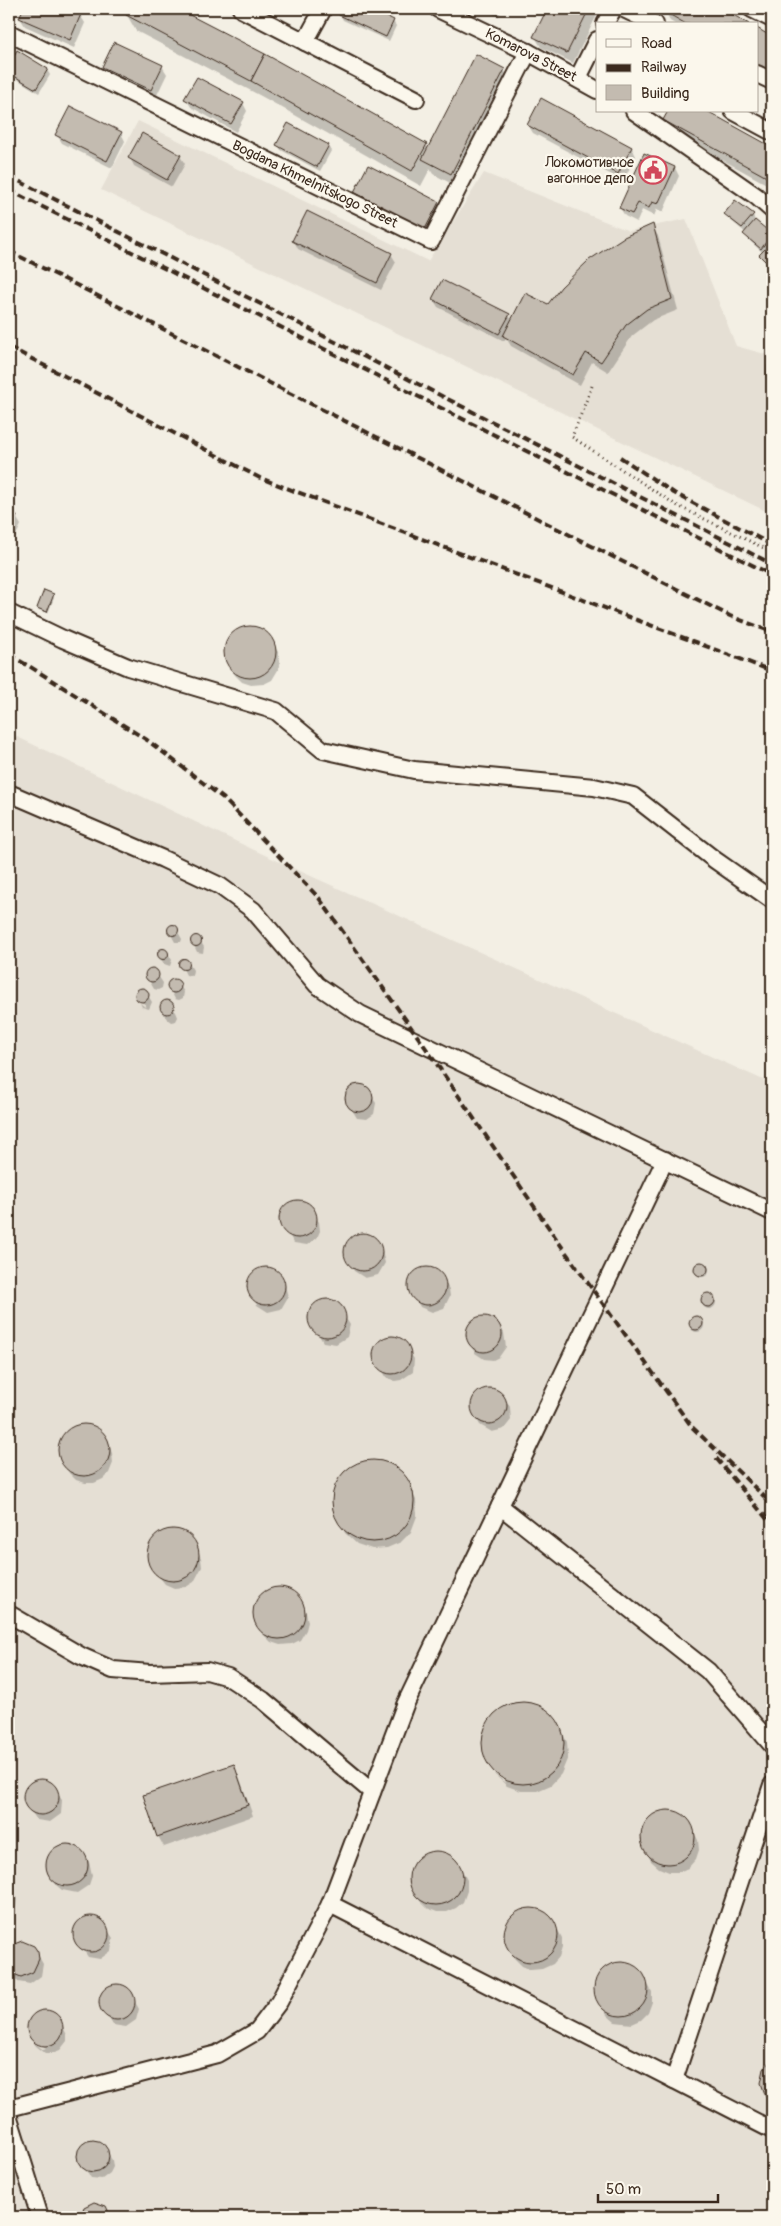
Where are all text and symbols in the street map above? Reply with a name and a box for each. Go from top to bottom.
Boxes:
legend [596,22,758,112]
street label: Komarova Street [482,25,580,86]
text: Road [641,34,672,53]
text: Railway [641,58,687,77]
text: Building [641,84,689,103]
street label: Bogdana Khmelnitskogo Street [230,137,401,232]
place label: Локомотивное вагонное депо [544,154,634,187]
public building icon: Локомотивное вагонное депо [638,155,668,185]
scale bar [598,2171,718,2203]
text: 50 m [606,2180,641,2199]

